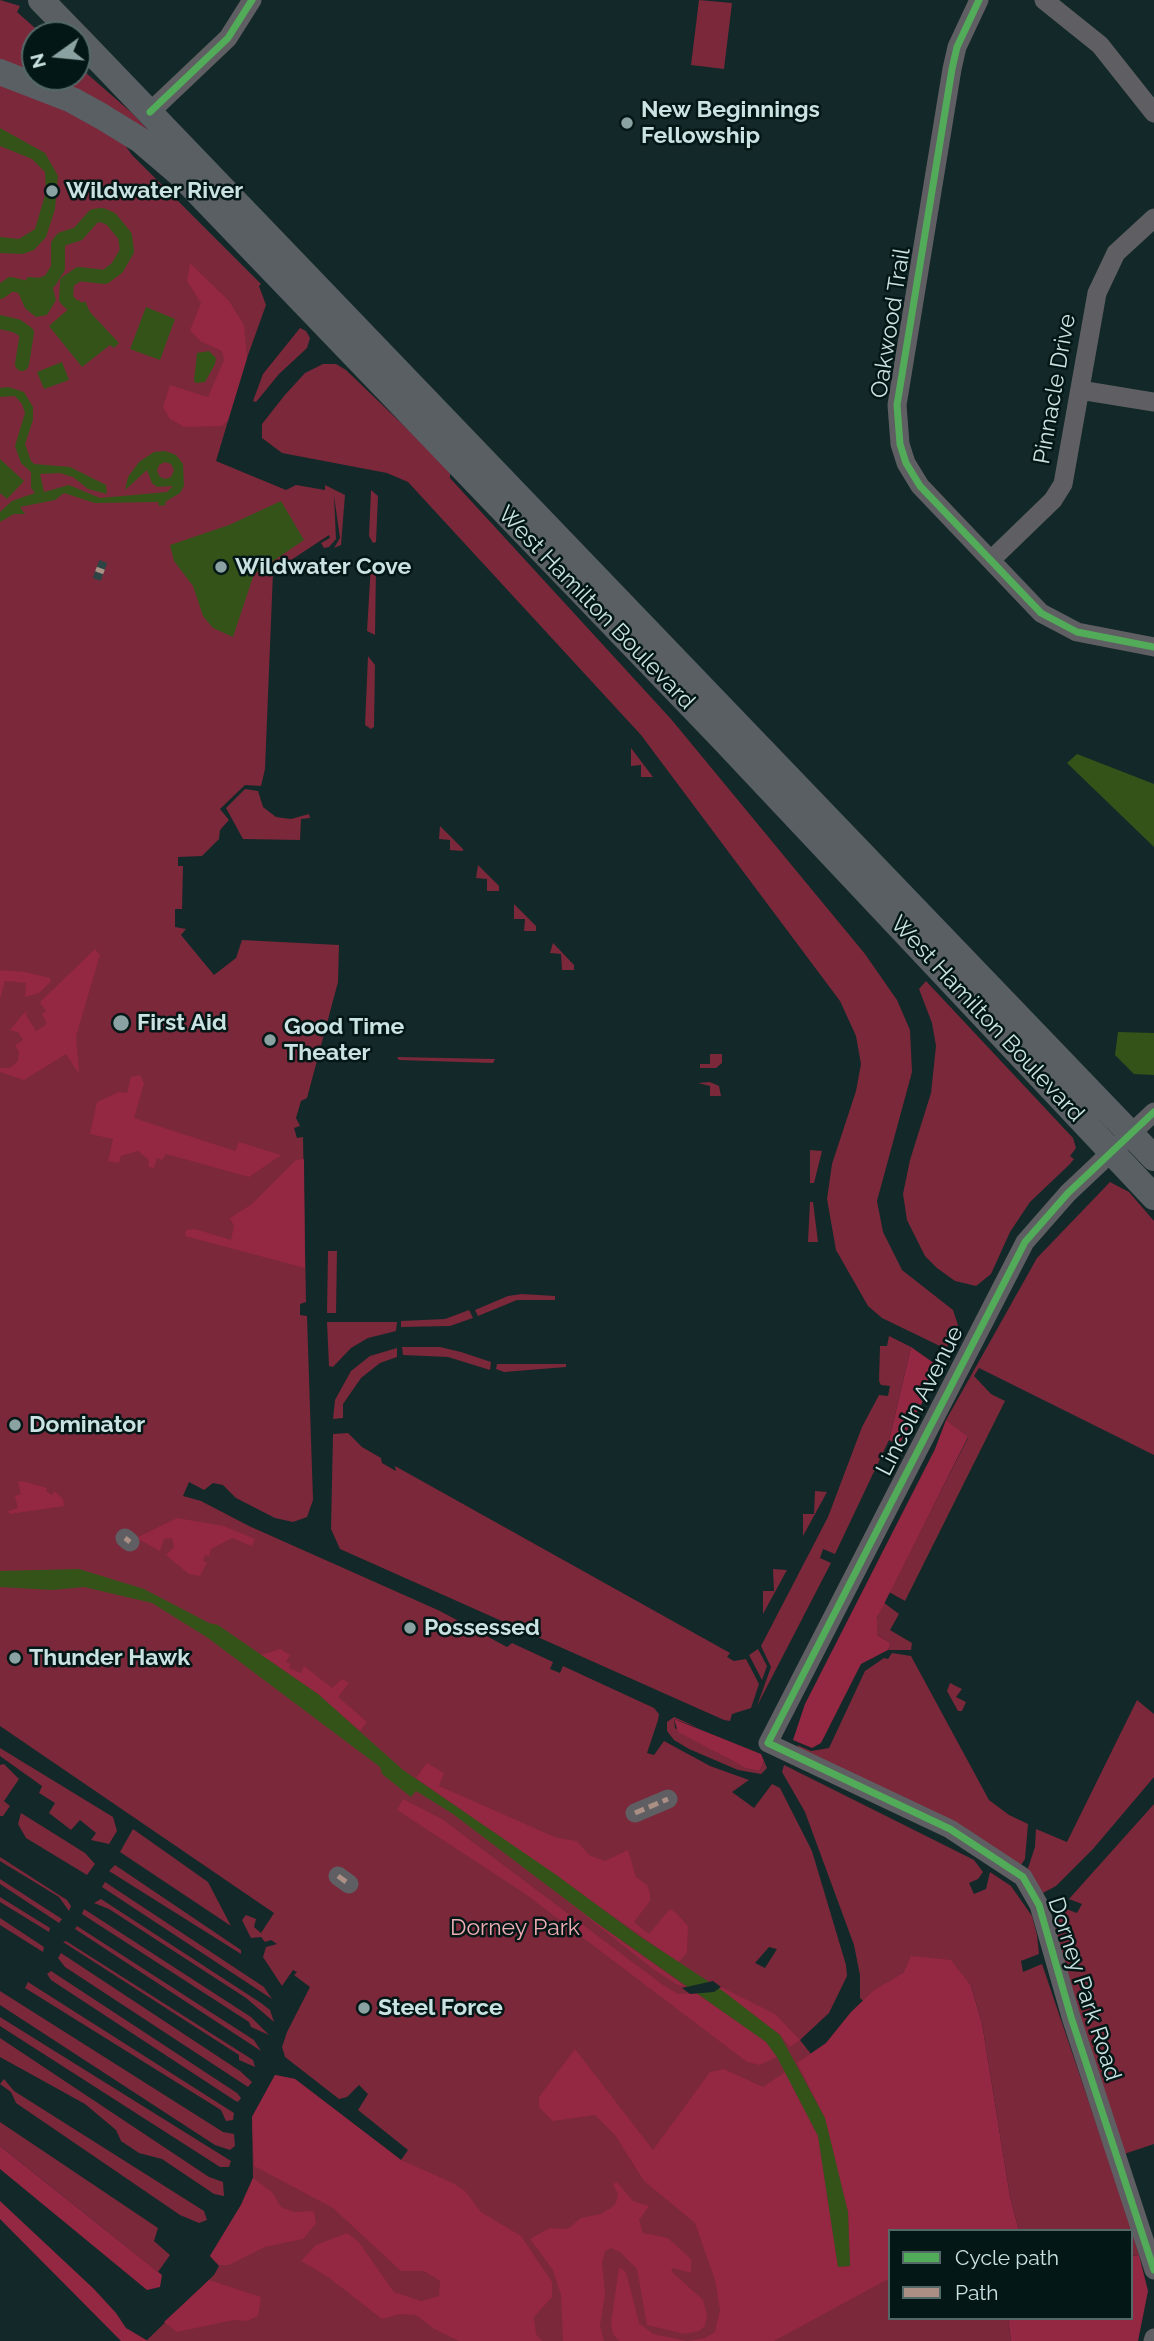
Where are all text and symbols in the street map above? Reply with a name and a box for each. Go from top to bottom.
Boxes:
north arrow [21,21,91,91]
text: N [25,51,50,71]
place label: New Beginnings Fellowship [641,96,820,150]
marker: New Beginnings Fellowship [619,115,635,131]
place label: Wildwater River [66,177,243,205]
marker: Wildwater River [44,183,60,199]
street label: Oakwood Trail [866,246,916,400]
street label: Pinnacle Drive [1028,312,1082,466]
street label: West Hamilton Boulevard [492,501,700,715]
place label: Wildwater Cove [235,553,411,581]
marker: Wildwater Cove [213,559,229,575]
street label: West Hamilton Boulevard [884,910,1090,1128]
place label: First Aid [137,1009,227,1037]
marker: First Aid [111,1013,131,1033]
place label: Good Time Theater [284,1013,404,1067]
marker: Good Time Theater [262,1032,278,1048]
street label: Lincoln Avenue [870,1322,970,1480]
place label: Dominator [29,1411,145,1439]
marker: Dominator [7,1417,23,1433]
place label: Possessed [424,1614,540,1642]
marker: Possessed [402,1620,418,1636]
place label: Thunder Hawk [29,1644,190,1672]
marker: Thunder Hawk [7,1650,23,1666]
street label: Dorney Park Road [1041,1894,1127,2084]
park label: Dorney Park [450,1914,580,1942]
place label: Steel Force [378,1994,503,2022]
marker: Steel Force [356,2000,372,2016]
legend [888,2229,1133,2320]
text: Cycle path [955,2245,1059,2270]
text: Path [955,2280,999,2305]

